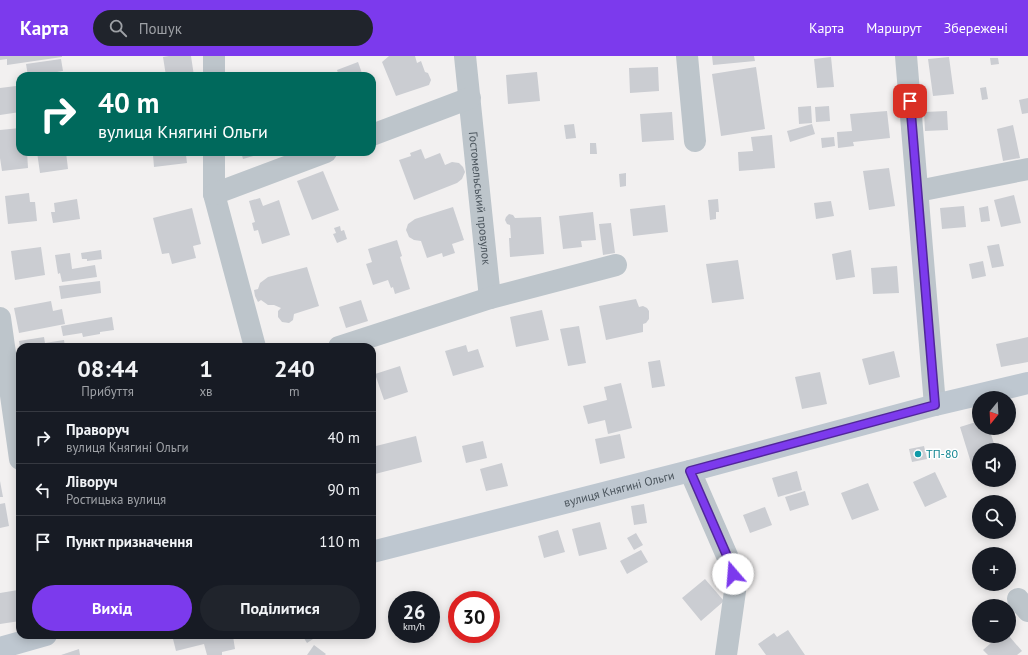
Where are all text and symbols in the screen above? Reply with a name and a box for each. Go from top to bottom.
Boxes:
search box [93,10,373,46]
text: Карта [20,16,69,40]
icon: search [107,17,129,39]
text: Пошук [139,19,182,38]
text: Карта [809,19,844,37]
text: Маршрут [866,19,922,37]
text: Збережені [944,19,1008,37]
text: 40 m [98,84,159,121]
pin [893,84,927,118]
icon: right [32,88,84,140]
icon: arrive [899,90,921,112]
text: вулиця Княгині Ольги [98,120,268,143]
street label: Гостомельський провулок [466,131,495,266]
text: 08:44 [77,353,138,384]
text: 1 [199,353,213,384]
text: 240 [274,353,315,384]
text: Прибуття [81,383,134,400]
text: хв [199,383,213,400]
text: m [289,383,300,400]
north arrow [972,391,1016,435]
map controls [972,391,1016,643]
text: Праворуч [66,420,129,439]
icon: right [32,427,54,449]
text: 40 m [327,428,360,447]
text: вулиця Княгині Ольги [66,439,189,456]
button: sound [972,443,1016,487]
place label: ТП-80 [926,446,958,461]
marker: ТП-80 [913,449,923,459]
street label: вулиця Княгині Ольги [562,467,676,510]
text: Ліворуч [66,472,118,491]
icon: left [32,479,54,501]
text: 90 m [327,480,360,499]
text: Ростицька вулиця [66,491,166,508]
button: search [972,495,1016,539]
icon: arrive [32,531,54,553]
text: Пункт призначення [66,532,193,551]
text: 110 m [319,532,360,551]
button: + [972,547,1016,591]
position arrow [712,553,754,595]
button: Вихід [32,585,192,631]
button: Поділитися [200,585,360,631]
speed limit sign: 30 [448,591,500,643]
text: 26 [403,599,425,625]
button: − [972,599,1016,643]
text: km/h [403,620,425,633]

